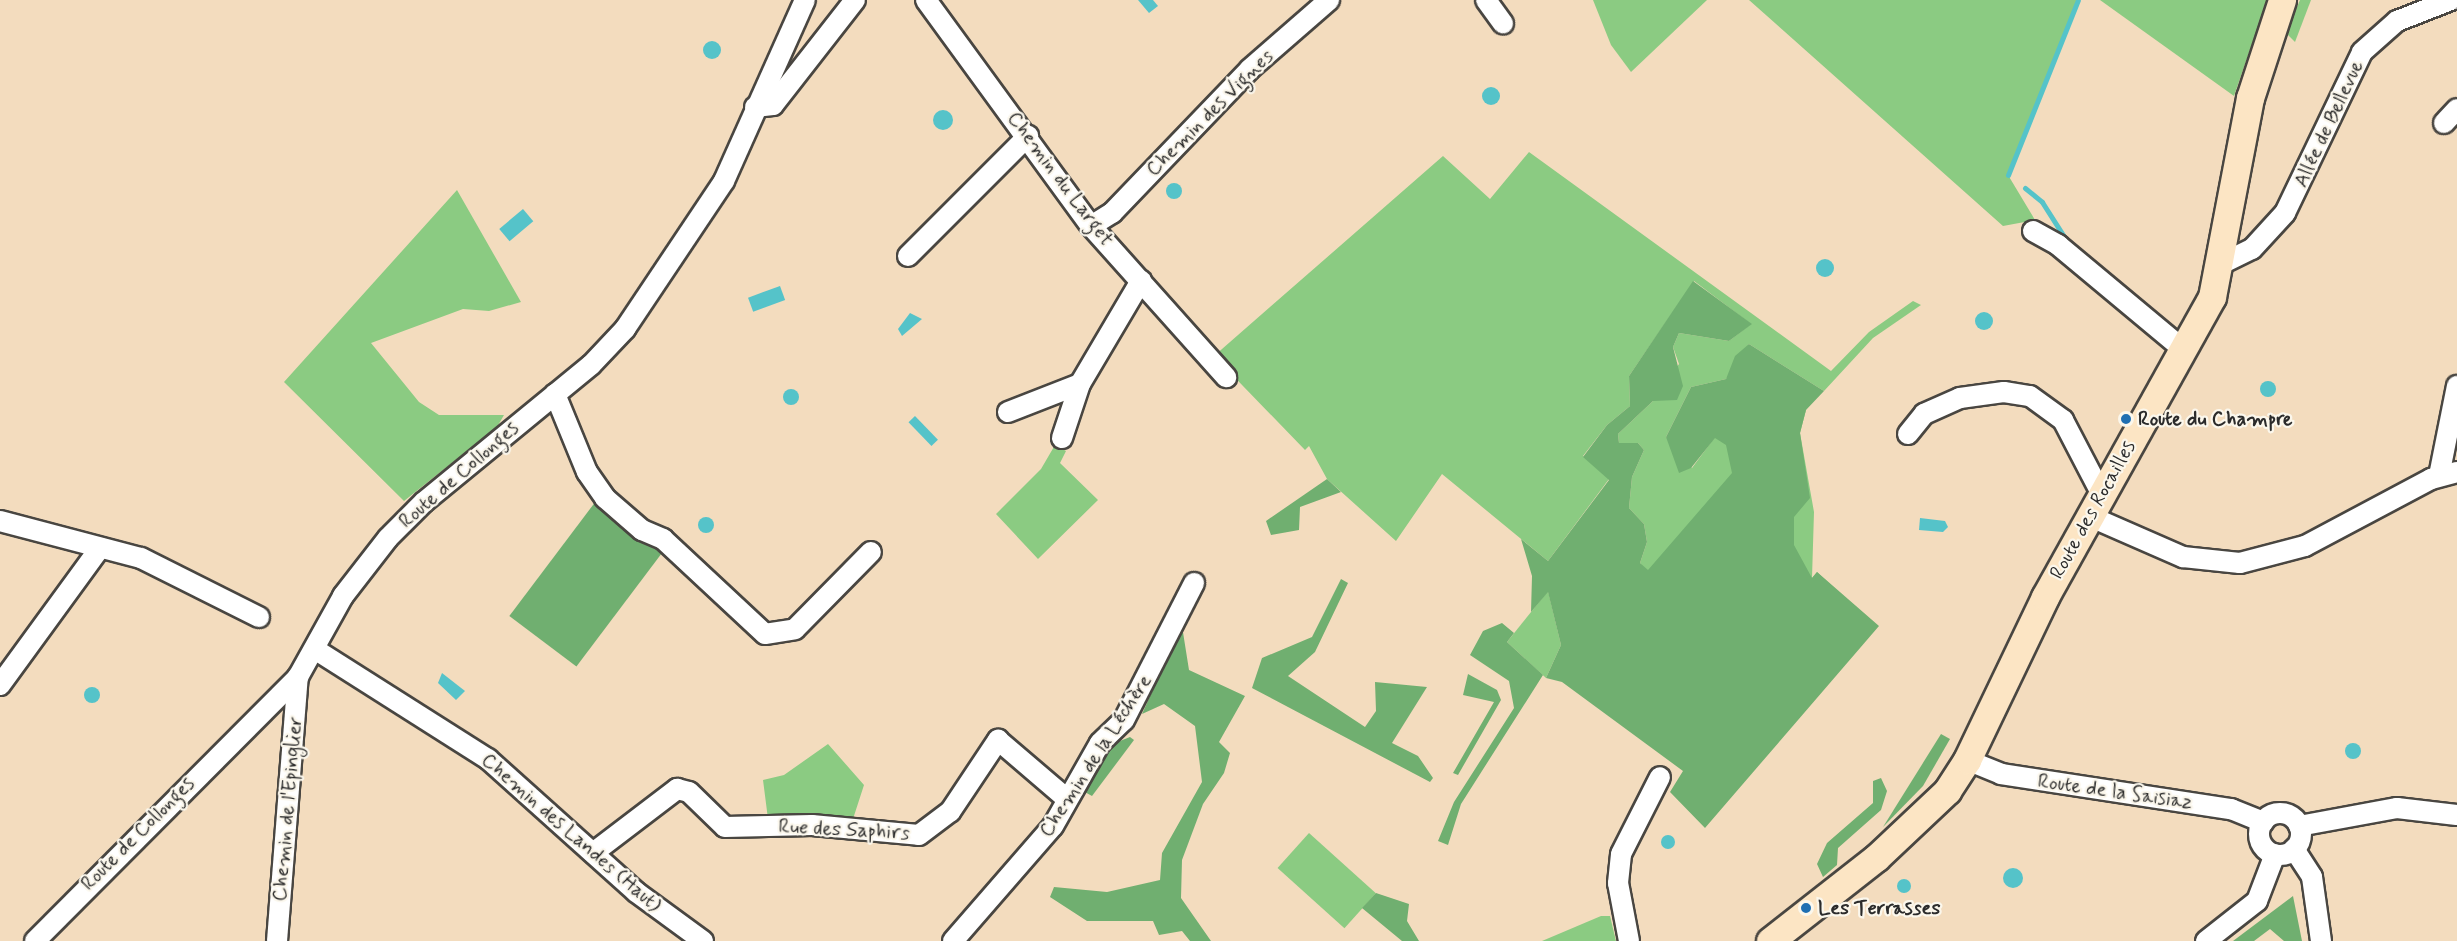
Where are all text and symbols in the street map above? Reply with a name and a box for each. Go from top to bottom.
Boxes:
street label: Chemin des Vignes [1141,44,1279,182]
street label: Allée de Bellevue [2288,54,2370,194]
street label: Chemin du Larget [1002,107,1118,251]
place label: Route du Champre [2138,407,2293,431]
marker: Route du Champre [2119,412,2133,426]
street label: Route de Collonges [395,417,523,533]
street label: Route des Rocailles [2045,437,2141,583]
street label: Chemin de la Léchère [1035,670,1157,842]
street label: Chemin de l'Epinglier [268,716,308,902]
street label: Chemin des Landes (Haut) [476,748,666,918]
street label: Route de la Saisiaz [2037,769,2193,815]
street label: Route de Collonges [77,773,199,895]
street label: Rue des Saphirs [778,815,910,845]
place label: Les Terrasses [1818,896,1934,920]
marker: Les Terrasses [1799,901,1813,915]

